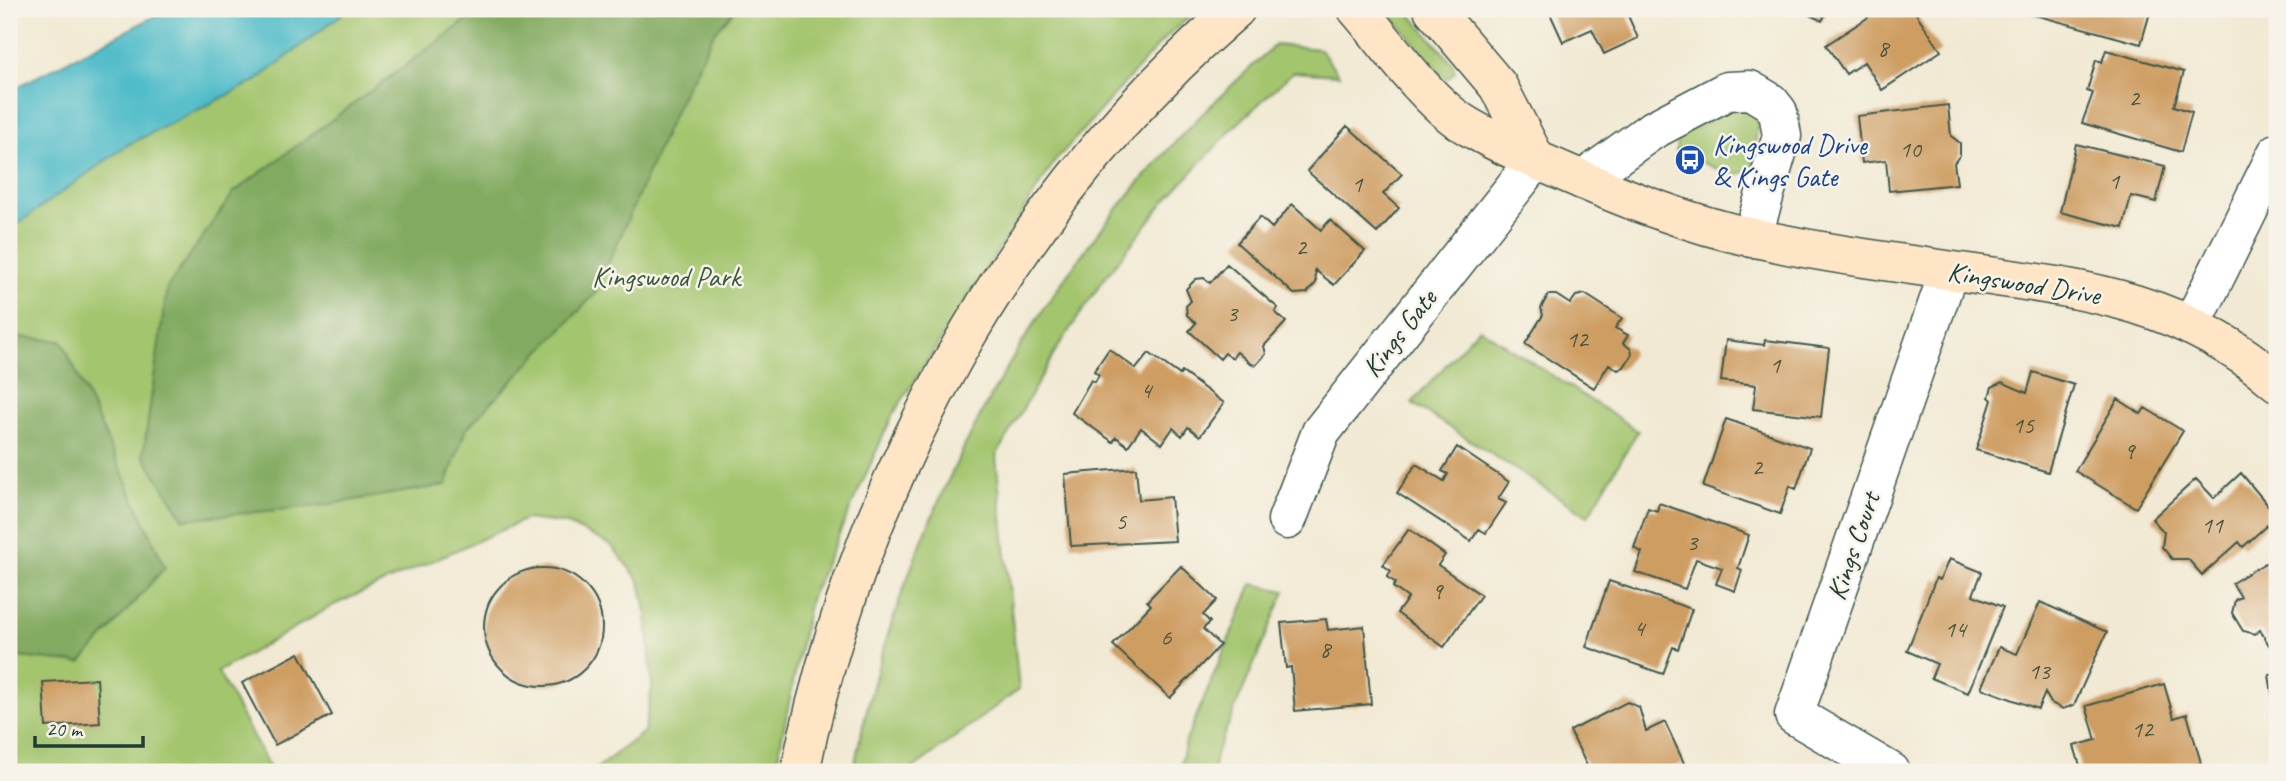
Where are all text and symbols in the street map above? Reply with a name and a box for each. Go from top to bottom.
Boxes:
house number: 8 [1878,33,1891,63]
house number: 2 [2129,83,2142,113]
place label: Kingswood Drive & Kings Gate [1713,127,1869,194]
house number: 10 [1899,134,1923,164]
bus stop icon: Kingswood Drive & Kings Gate [1673,143,1707,177]
house number: 1 [2109,166,2121,196]
house number: 1 [1352,169,1364,199]
house number: 2 [1296,232,1309,262]
street label: Kingswood Drive [1945,254,2105,313]
park label: Kingswood Park [592,259,743,294]
street label: Kings Gate [1354,281,1445,384]
house number: 3 [1227,298,1240,328]
house number: 12 [1566,324,1590,354]
house number: 1 [1770,350,1782,380]
house number: 4 [1141,375,1154,405]
house number: 15 [2012,410,2035,440]
house number: 9 [2124,436,2137,466]
house number: 2 [1752,452,1765,482]
street label: Kings Court [1818,485,1889,604]
house number: 5 [1116,506,1128,536]
house number: 11 [2201,510,2224,540]
house number: 3 [1687,527,1700,557]
house number: 9 [1432,576,1445,606]
house number: 4 [1634,613,1647,643]
house number: 14 [1944,614,1968,644]
house number: 6 [1161,622,1173,652]
house number: 8 [1320,634,1333,664]
house number: 13 [2028,656,2052,686]
scale bar [35,704,144,748]
house number: 12 [2131,714,2155,744]
text: 20 m [46,716,84,742]

